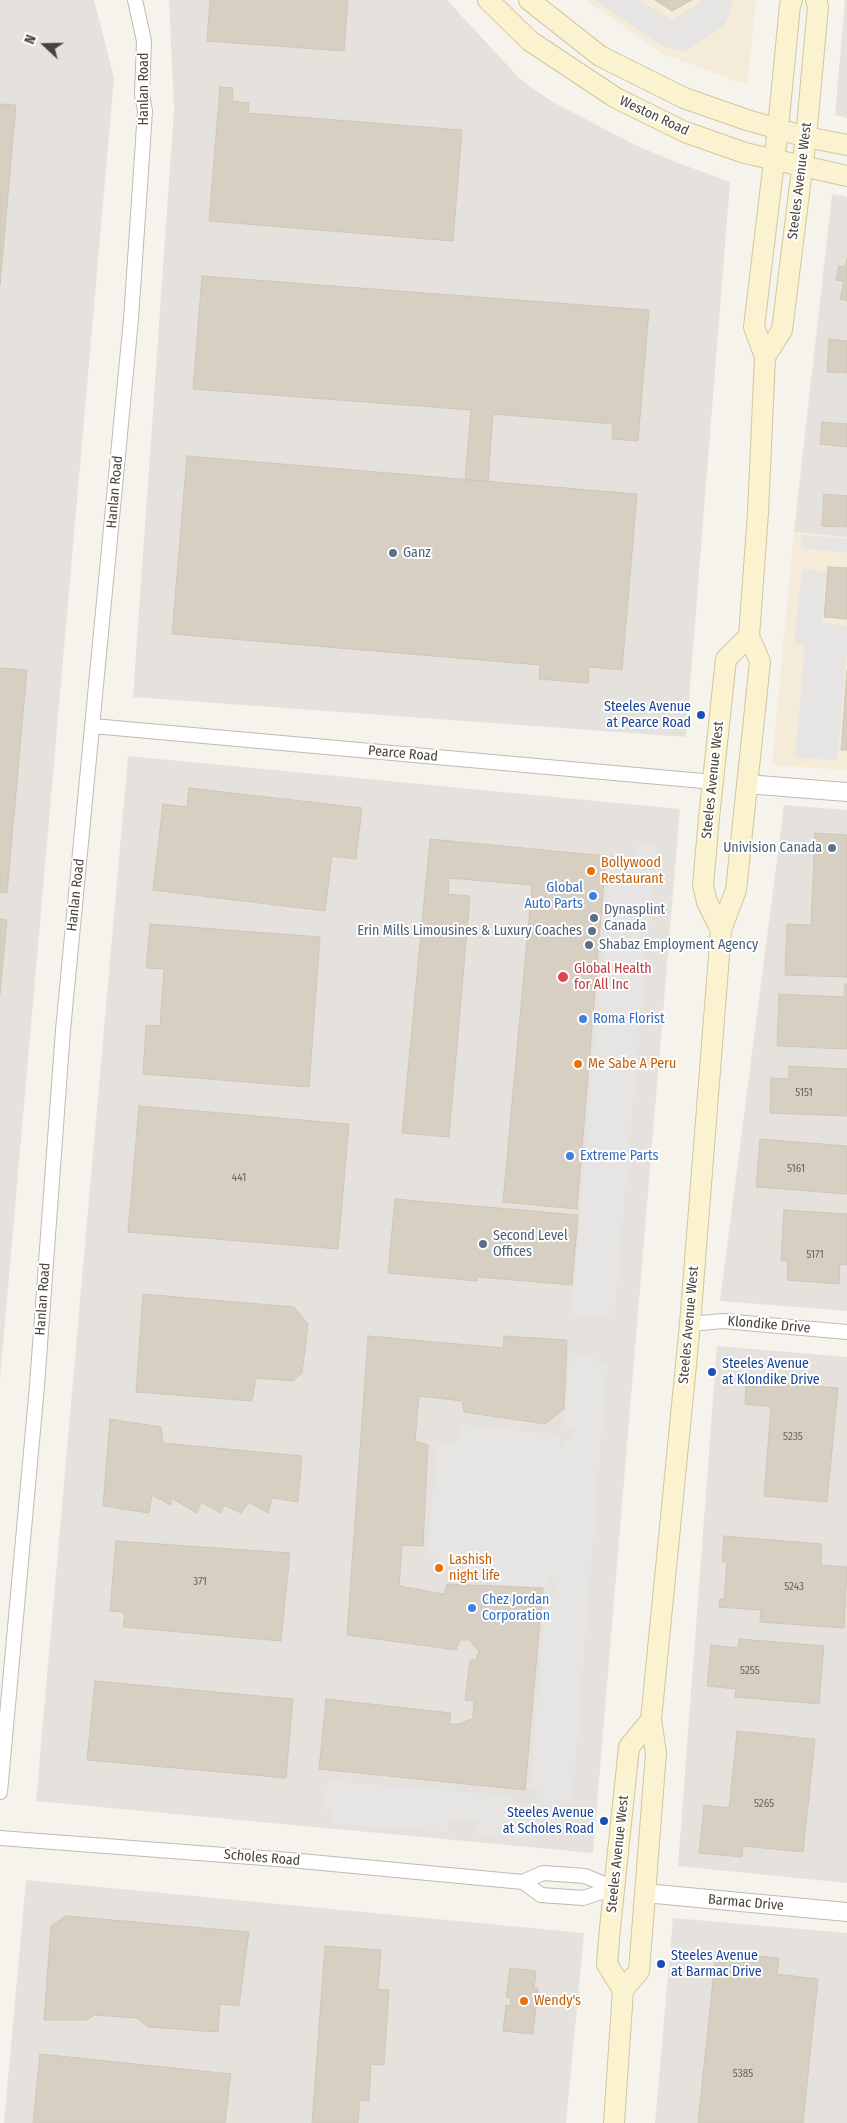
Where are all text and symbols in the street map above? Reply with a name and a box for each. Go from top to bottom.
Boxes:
north arrow [20,20,70,70]
text: N [21,32,40,46]
street label: Hanlan Road [136,53,152,125]
street label: Weston Road [617,93,691,139]
street label: Steeles Avenue West [784,121,816,241]
street label: Hanlan Road [103,455,127,529]
place label: Ganz [403,545,431,561]
marker: Ganz [387,547,399,559]
place label: Steeles Avenue at Pearce Road [604,699,691,732]
marker: Steeles Avenue at Pearce Road [695,709,707,721]
street label: Steeles Avenue West [698,720,728,840]
street label: Pearce Road [367,743,439,765]
place label: Univision Canada [723,840,822,856]
marker: Univision Canada [826,842,838,854]
place label: Bollywood Restaurant [601,855,663,888]
street label: Hanlan Road [64,858,88,932]
marker: Bollywood Restaurant [585,865,597,877]
place label: Global Auto Parts [524,880,583,912]
marker: Global Auto Parts [587,890,599,902]
place label: Dynasplint Canada [604,902,665,934]
marker: Dynasplint Canada [588,912,600,924]
place label: Erin Mills Limousines & Luxury Coaches [357,923,582,939]
marker: Erin Mills Limousines & Luxury Coaches [586,925,598,937]
place label: Shabaz Employment Agency [599,937,758,953]
marker: Shabaz Employment Agency [583,939,595,951]
place label: Global Health for All Inc [574,961,652,994]
marker: Global Health for All Inc [556,970,570,984]
place label: Roma Florist [593,1011,665,1027]
marker: Roma Florist [577,1013,589,1025]
place label: Me Sabe A Peru [588,1056,676,1072]
marker: Me Sabe A Peru [572,1058,584,1070]
house number: 5151 [795,1086,813,1100]
place label: Extreme Parts [580,1148,659,1164]
marker: Extreme Parts [564,1150,576,1162]
house number: 5161 [787,1162,805,1176]
house number: 441 [232,1171,246,1185]
place label: Second Level Offices [493,1228,568,1260]
marker: Second Level Offices [477,1238,489,1250]
house number: 5171 [806,1248,824,1262]
street label: Hanlan Road [32,1262,54,1336]
street label: Steeles Avenue West [675,1265,703,1385]
street label: Klondike Drive [727,1313,811,1337]
place label: Steeles Avenue at Klondike Drive [722,1356,820,1388]
marker: Steeles Avenue at Klondike Drive [706,1366,718,1378]
house number: 5235 [783,1430,803,1444]
place label: Lashish night life [449,1552,500,1584]
marker: Lashish night life [433,1562,445,1574]
house number: 371 [193,1575,207,1589]
house number: 5243 [784,1580,804,1594]
place label: Chez Jordan Corporation [482,1592,550,1624]
marker: Chez Jordan Corporation [466,1602,478,1614]
house number: 5255 [740,1664,760,1678]
street label: Steeles Avenue West [603,1794,633,1914]
house number: 5265 [754,1797,774,1811]
place label: Steeles Avenue at Scholes Road [503,1805,594,1838]
marker: Steeles Avenue at Scholes Road [598,1815,610,1827]
street label: Scholes Road [223,1846,301,1870]
street label: Barmac Drive [707,1891,785,1915]
place label: Steeles Avenue at Barmac Drive [671,1948,762,1980]
marker: Steeles Avenue at Barmac Drive [655,1958,667,1970]
place label: Wendy's [534,1993,581,2009]
marker: Wendy's [518,1995,530,2007]
house number: 5385 [733,2067,753,2081]

